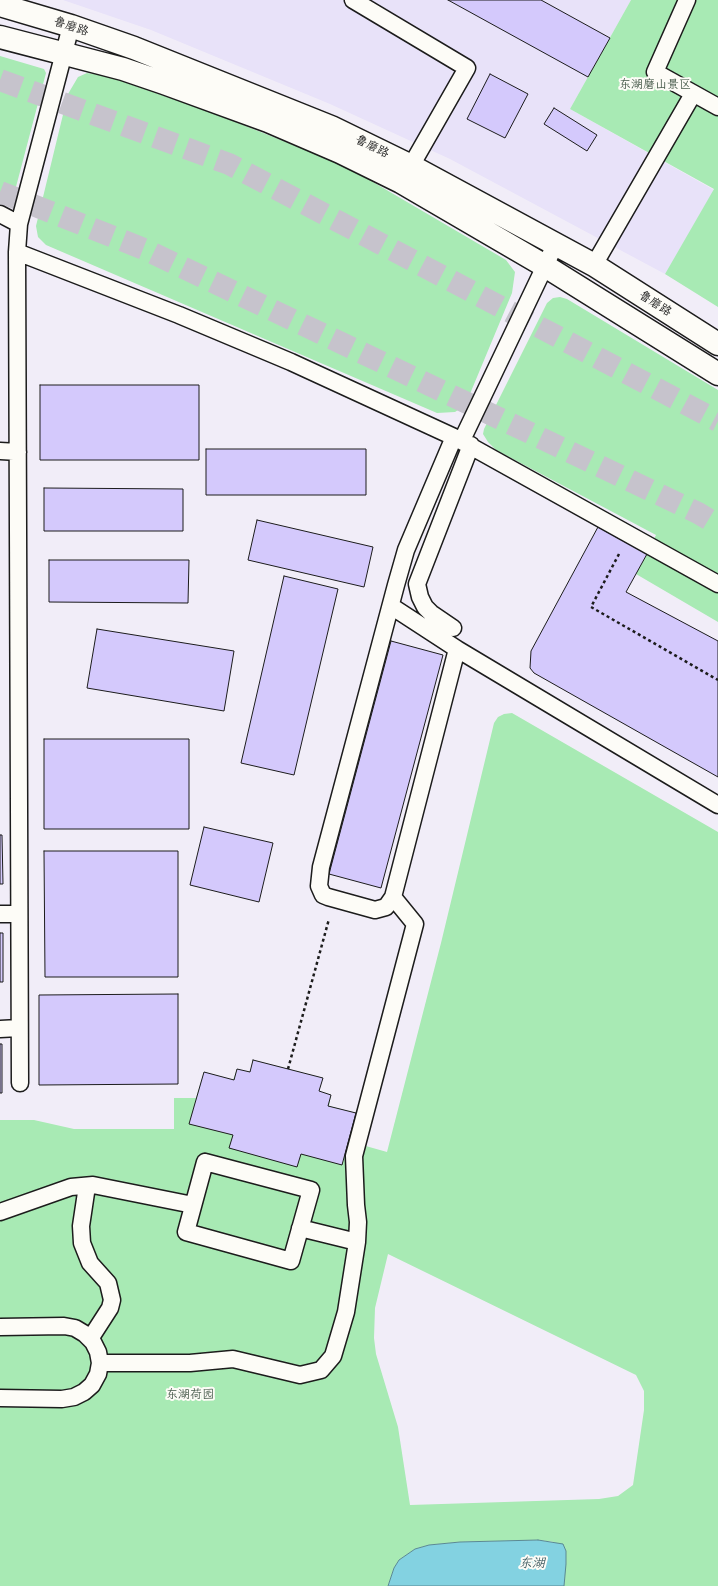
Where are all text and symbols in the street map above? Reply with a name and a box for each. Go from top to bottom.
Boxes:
street label: 鲁磨路 [52,15,90,39]
park label: 东湖磨山景区 [619,78,691,92]
street label: 鲁磨路 [353,133,391,161]
street label: 鲁磨路 [636,288,674,320]
park label: 东湖荷园 [166,1388,214,1402]
water label: 东湖 [519,1556,545,1572]

